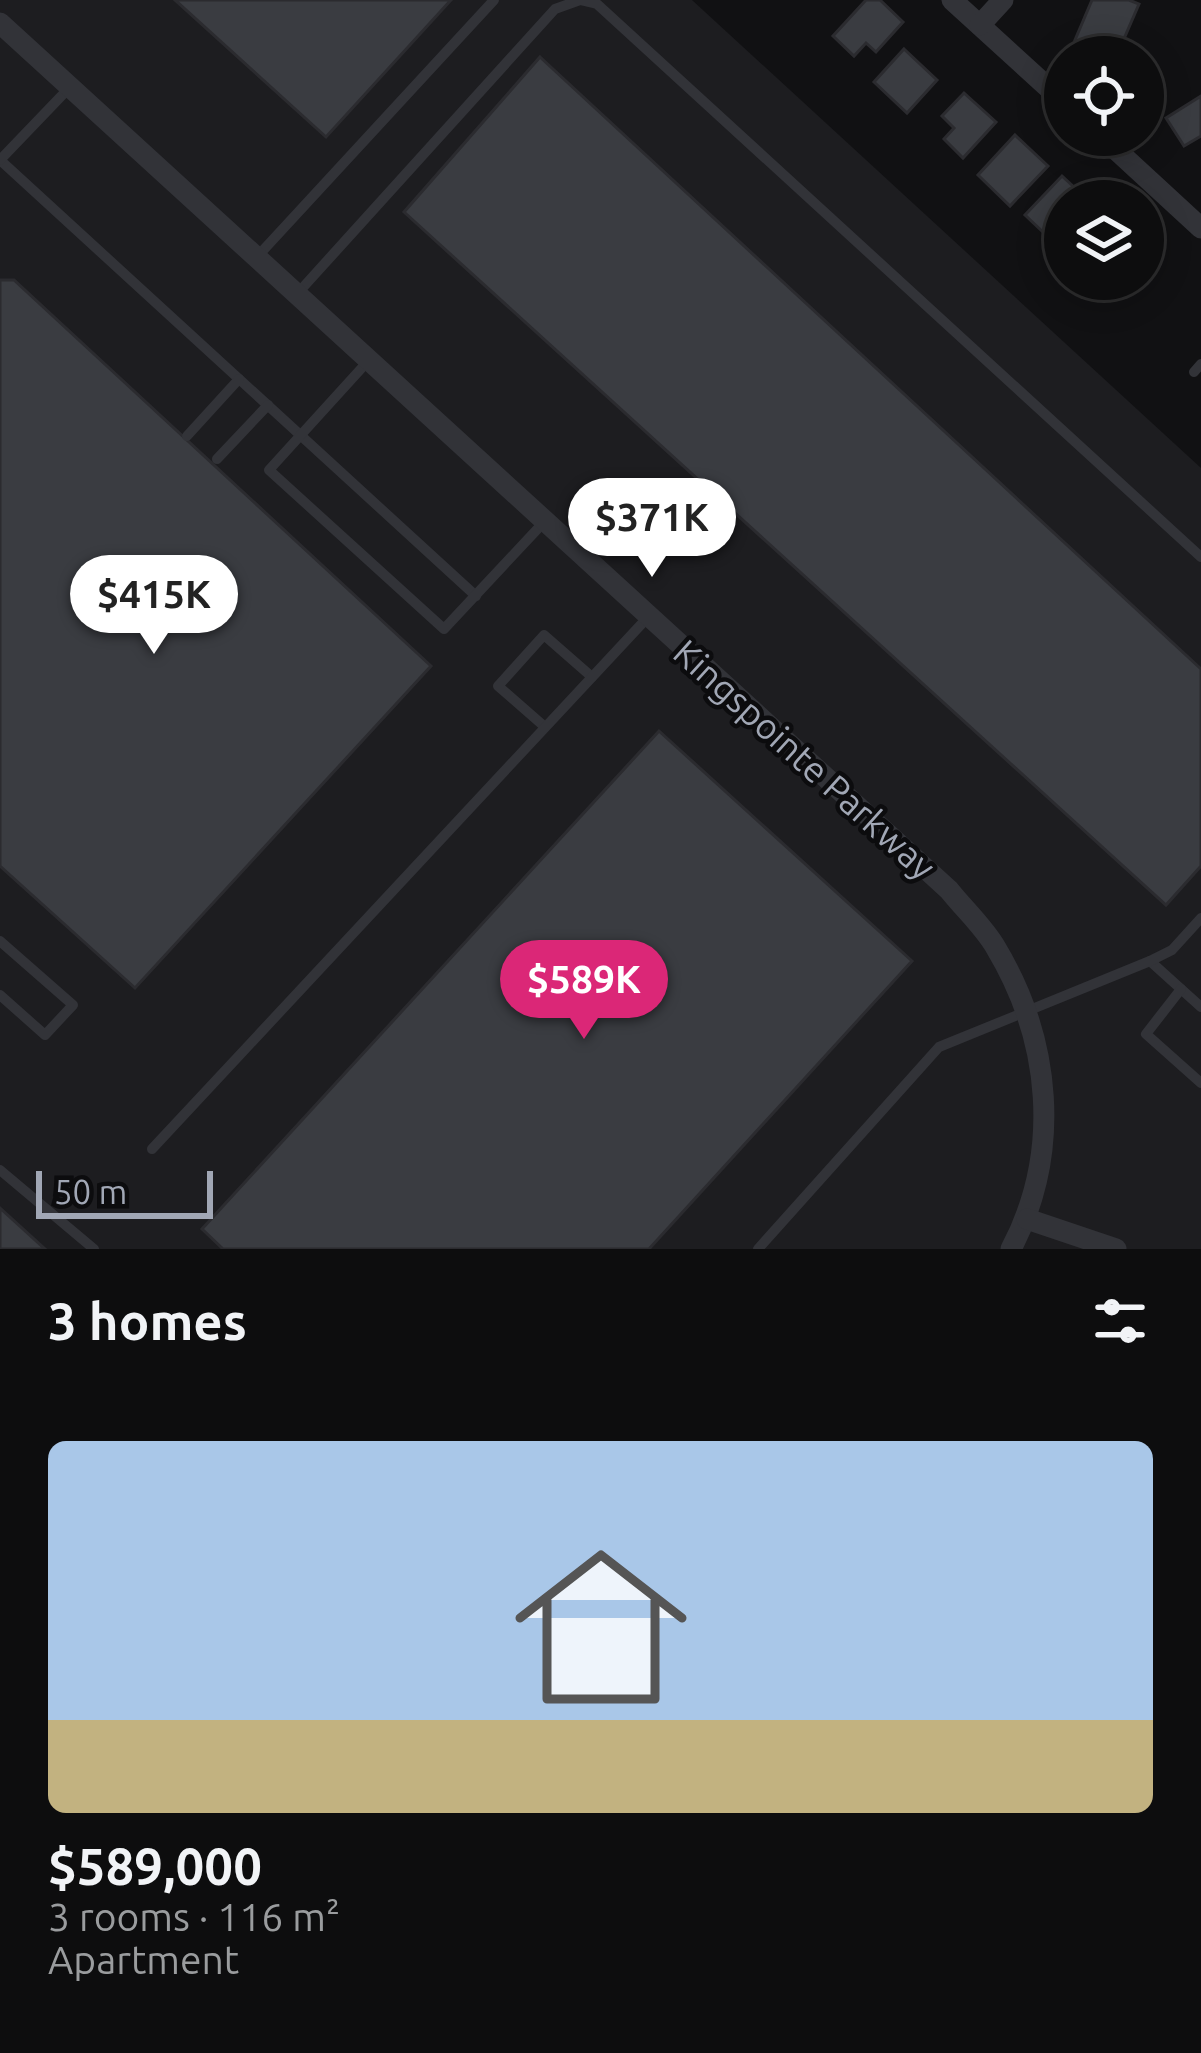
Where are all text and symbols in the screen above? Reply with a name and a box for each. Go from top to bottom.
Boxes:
map controls [1044,36,1164,300]
button: locate [1044,36,1164,156]
button: layers [1044,180,1164,300]
pin: $371K [568,478,736,580]
text: $371K [595,495,709,538]
pin: $415K [70,555,238,657]
text: $415K [97,572,211,615]
street label: Kingspointe Parkway [666,631,944,887]
pin: $589K [500,940,668,1042]
text: $589K [527,957,641,1000]
scale bar [36,1165,213,1218]
text: 50 m [54,1173,127,1210]
icon: filters [1087,1288,1153,1354]
text: 3 homes [48,1292,247,1350]
icon: home [493,1519,709,1735]
text: $589,000 [48,1837,262,1895]
text: 3 rooms · 116 m² [48,1895,340,1938]
text: Apartment [48,1938,239,1981]

